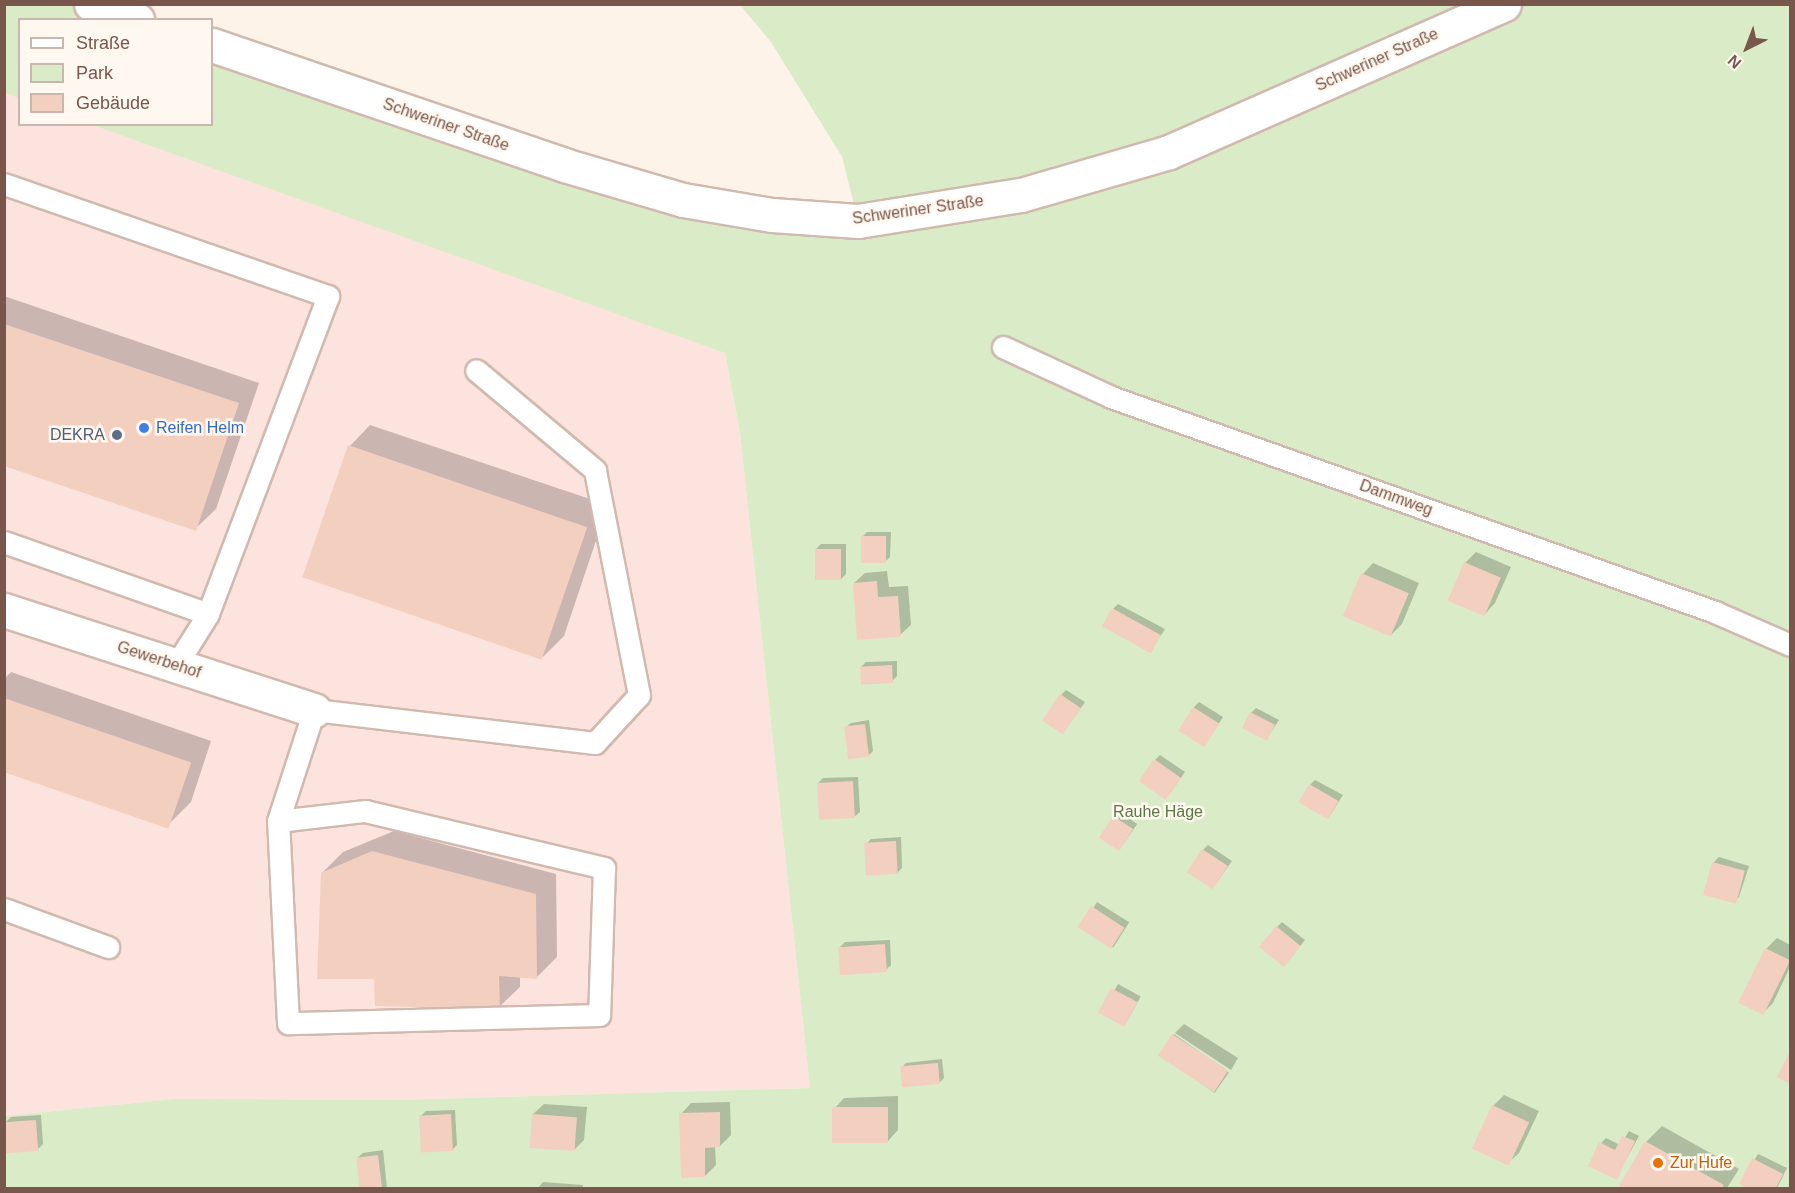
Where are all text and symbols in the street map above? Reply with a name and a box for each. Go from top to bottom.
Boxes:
legend [18,18,213,126]
north arrow [1717,18,1777,78]
street label: Schweriner Straße [1313,24,1441,96]
text: Straße [76,33,130,53]
text: N [1725,52,1745,72]
text: Park [76,63,113,83]
text: Gebäude [76,93,150,113]
street label: Schweriner Straße [380,94,512,156]
street label: Schweriner Straße [851,191,985,229]
place label: Reifen Helm [156,418,244,438]
marker: Reifen Helm [137,421,151,435]
place label: DEKRA [50,425,105,445]
marker: DEKRA [110,428,124,442]
street label: Dammweg [1357,476,1435,520]
street label: Gewerbehof [115,637,203,683]
park label: Rauhe Häge [1113,802,1203,822]
place label: Zur Hufe [1670,1153,1732,1173]
marker: Zur Hufe [1651,1156,1665,1170]

